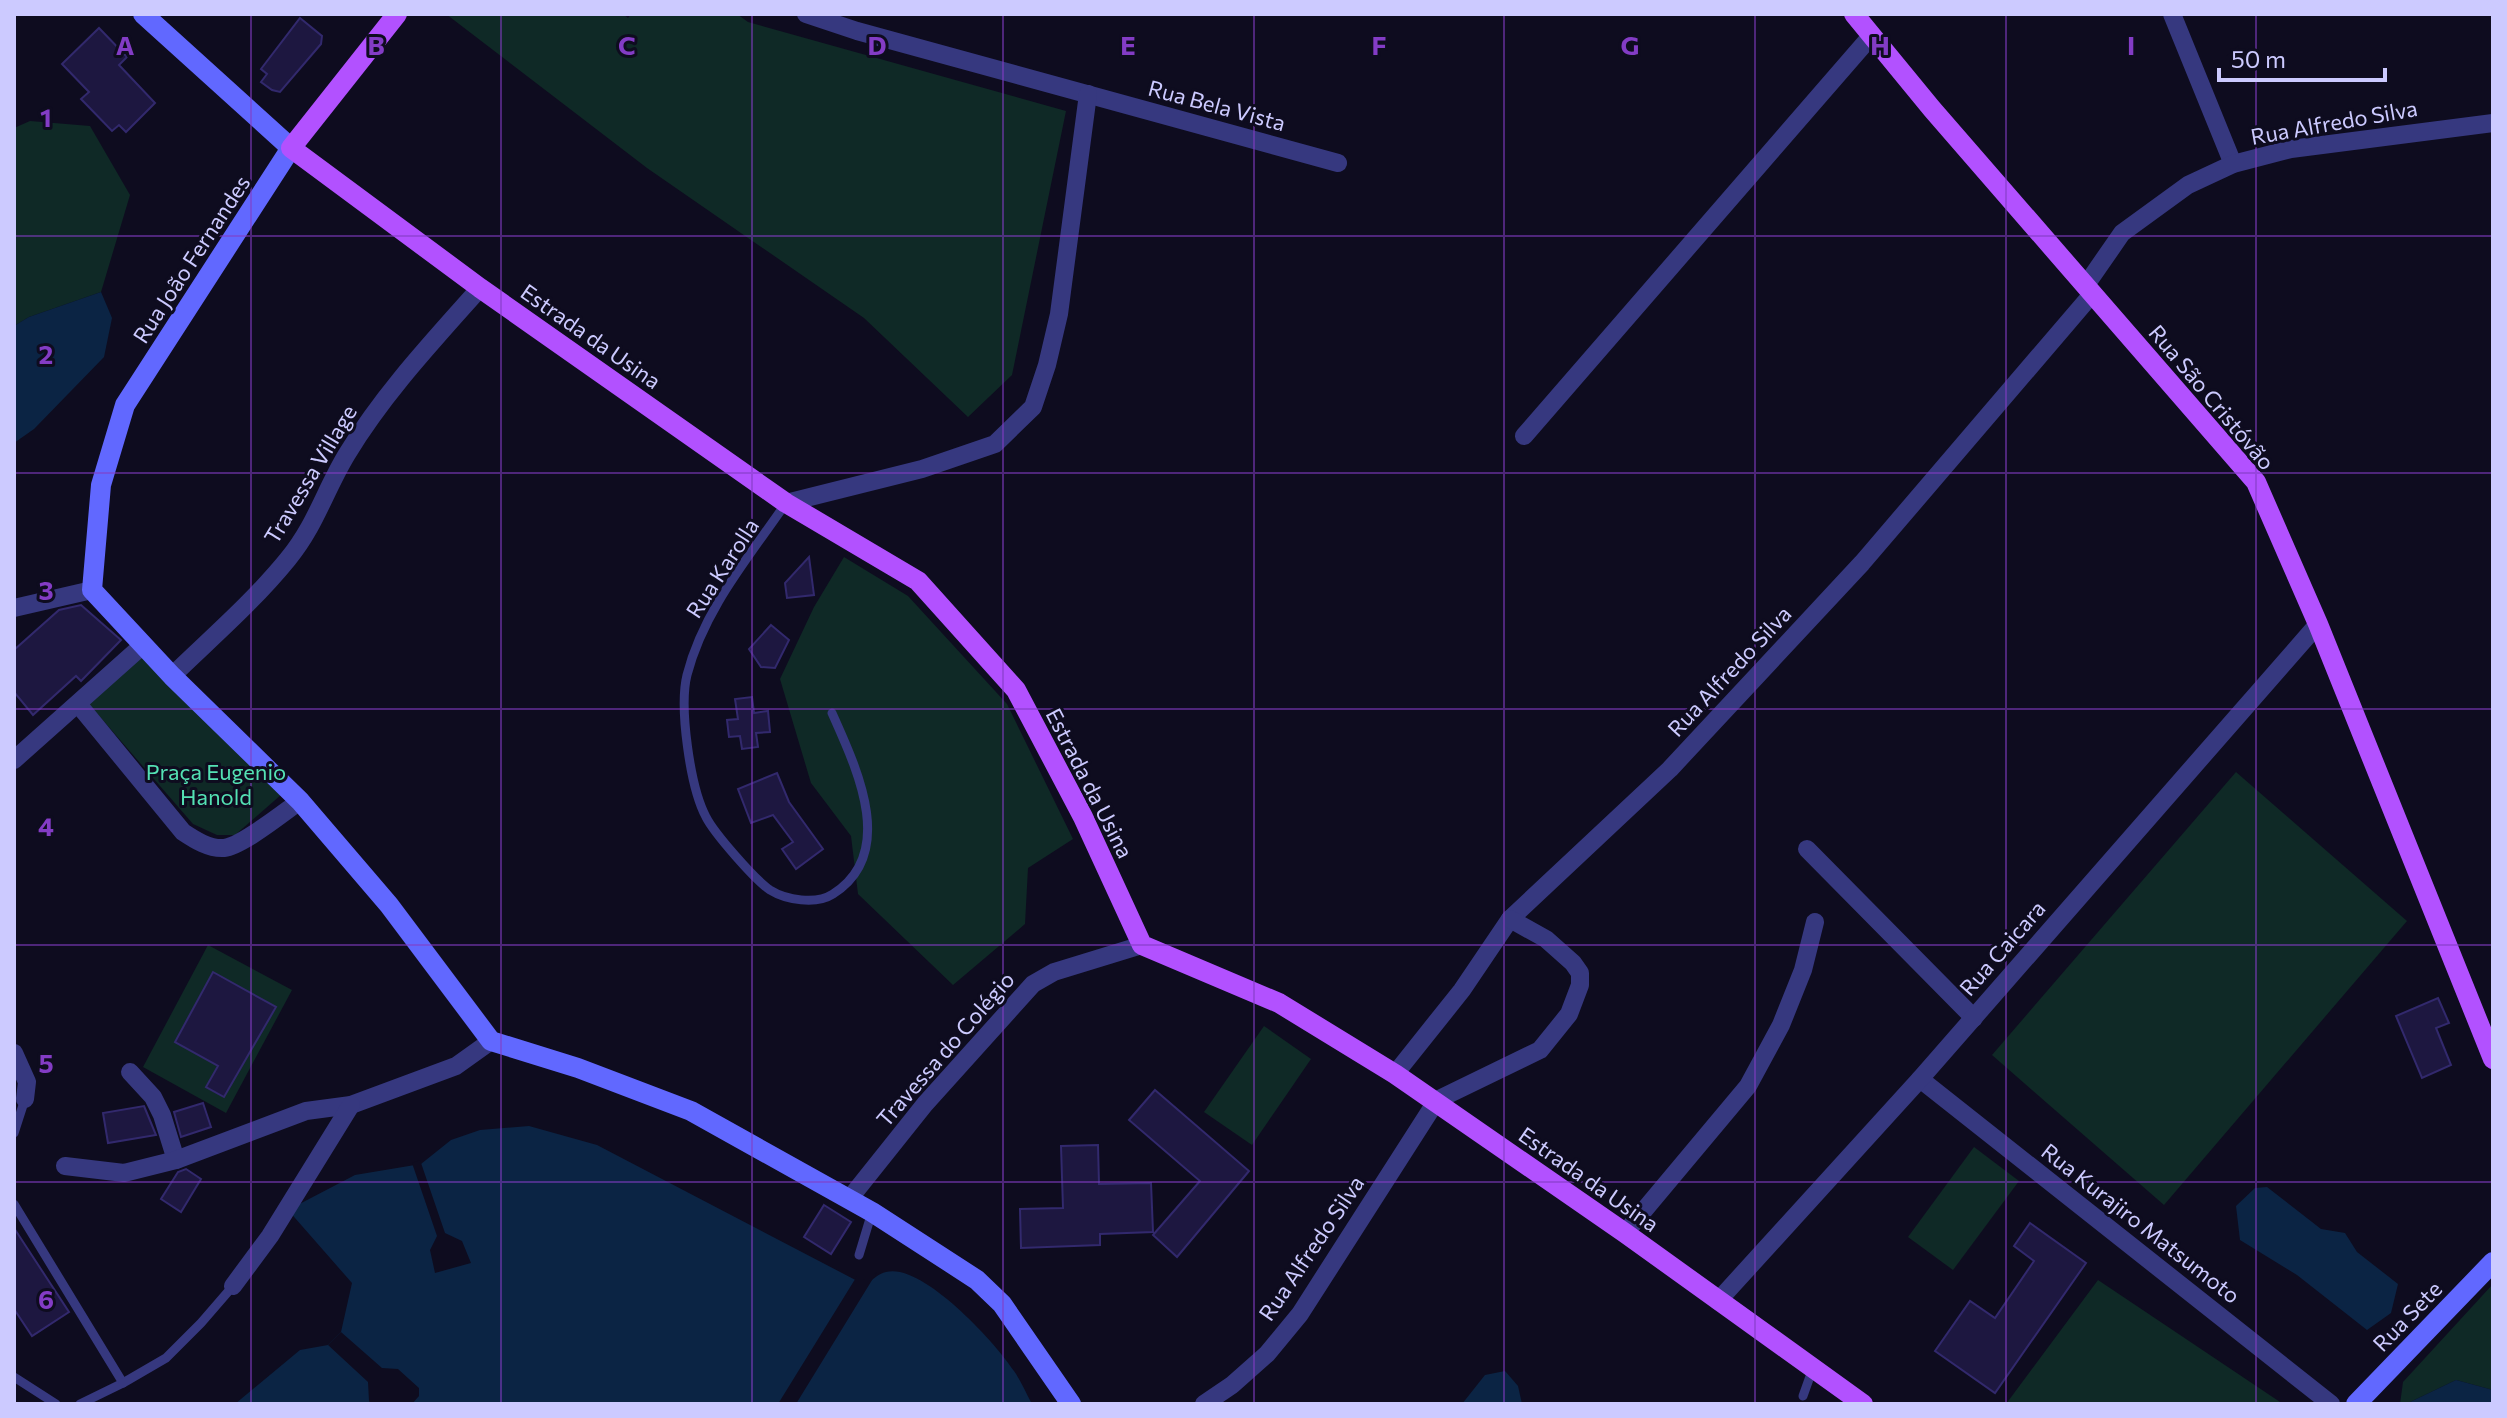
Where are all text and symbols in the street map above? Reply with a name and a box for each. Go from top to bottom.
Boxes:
text: A [116,29,135,60]
text: B [367,29,385,60]
text: C [618,29,636,60]
text: D [867,29,887,60]
text: E [1120,29,1136,60]
text: F [1371,29,1387,60]
text: G [1621,29,1639,60]
text: H [1870,29,1890,60]
text: I [2127,29,2135,60]
scale bar [2219,32,2385,82]
text: 50 m [2231,44,2286,73]
street label: Rua Bela Vista [1145,74,1289,136]
street label: Rua Alfredo Silva [2248,94,2420,150]
text: 1 [40,101,52,132]
street label: Rua João Fernandes [127,170,255,348]
street label: Estrada da Usina [516,278,666,394]
street label: Rua São Cristóvão [2143,319,2281,475]
text: 2 [39,338,53,369]
street label: Travessa Village [258,400,362,548]
street label: Rua Karolla [680,513,764,623]
text: 3 [38,574,54,605]
street label: Rua Alfredo Silva [1662,600,1796,742]
street label: Estrada da Usina [1041,703,1139,863]
park label: Praça Eugenio Hanold [146,758,286,810]
text: 4 [38,810,54,841]
street label: Rua Caicara [1953,895,2051,1001]
street label: Travessa do Colégio [870,966,1020,1132]
text: 5 [38,1047,54,1078]
street label: Estrada da Usina [1514,1121,1664,1237]
street label: Rua Kurajiro Matsumoto [2036,1137,2246,1309]
street label: Rua Alfredo Silva [1253,1170,1369,1326]
street label: Rua Sete [2367,1275,2447,1357]
text: 6 [38,1283,54,1314]

